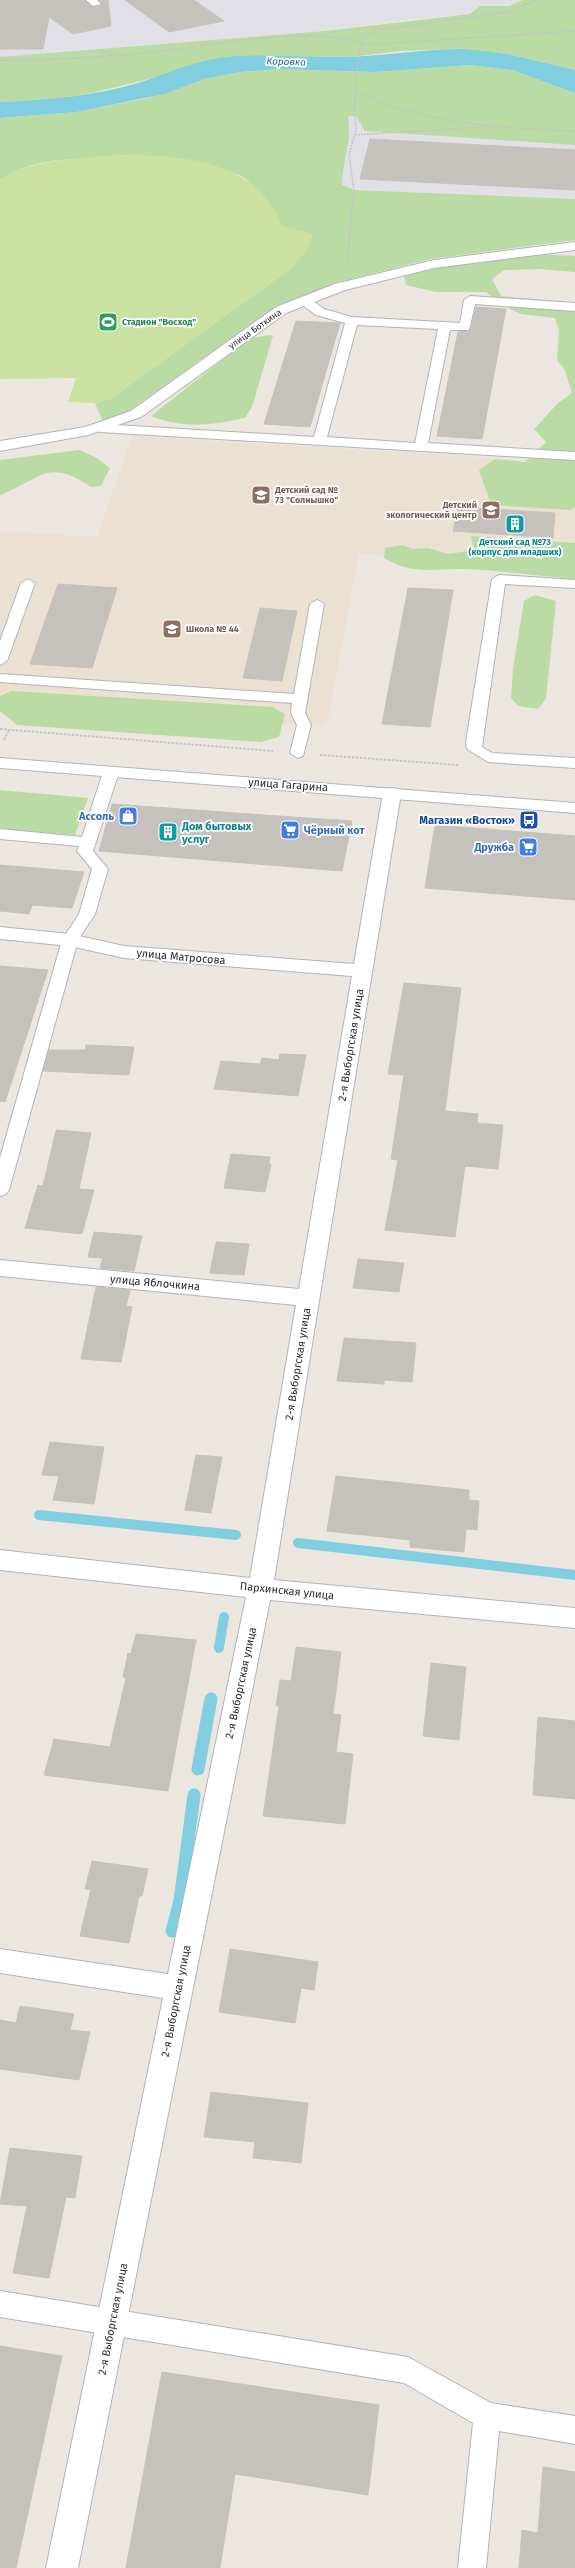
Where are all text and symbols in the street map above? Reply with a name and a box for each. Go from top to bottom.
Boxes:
water label: Коровка [266,55,306,69]
street label: улица Боткина [227,307,283,351]
sports icon: Стадион "Восход" [97,311,119,333]
place label: Стадион "Восход" [122,317,196,327]
school or university icon: Детский сад № 73 "Солнышко" [250,484,272,506]
place label: Детский сад № 73 "Солнышко" [274,485,338,505]
school or university icon: Детский экологический центр [480,499,502,521]
place label: Детский экологический центр [386,500,478,520]
building icon: Детский сад №73 (корпус для младших) [504,513,526,535]
place label: Детский сад №73 (корпус для младших) [469,537,562,557]
school or university icon: Школа № 44 [161,618,183,640]
place label: Школа № 44 [186,624,239,634]
street label: улица Гагарина [248,776,328,794]
shop icon: Ассоль [117,805,139,827]
bus stop icon: Магазин «Восток» [518,809,540,831]
place label: Ассоль [78,810,114,823]
place label: Магазин «Восток» [419,814,515,827]
supermarket icon: Чёрный кот [279,819,301,841]
place label: Дом бытовых услуг [181,820,252,846]
building icon: Дом бытовых услуг [157,821,179,843]
place label: Чёрный кот [304,824,365,837]
supermarket icon: Дружба [517,836,539,858]
place label: Дружба [473,841,514,854]
street label: улица Матросова [136,947,226,967]
street label: 2-я Выборгская улица [336,988,366,1102]
street label: улица Яблочкина [110,1273,200,1293]
street label: 2-я Выборгская улица [283,1307,313,1421]
street label: Пархинская улица [239,1580,335,1602]
street label: 2-я Выборгская улица [223,1626,259,1740]
street label: 2-я Выборгская улица [159,1944,193,2058]
street label: 2-я Выборгская улица [96,2262,130,2376]

